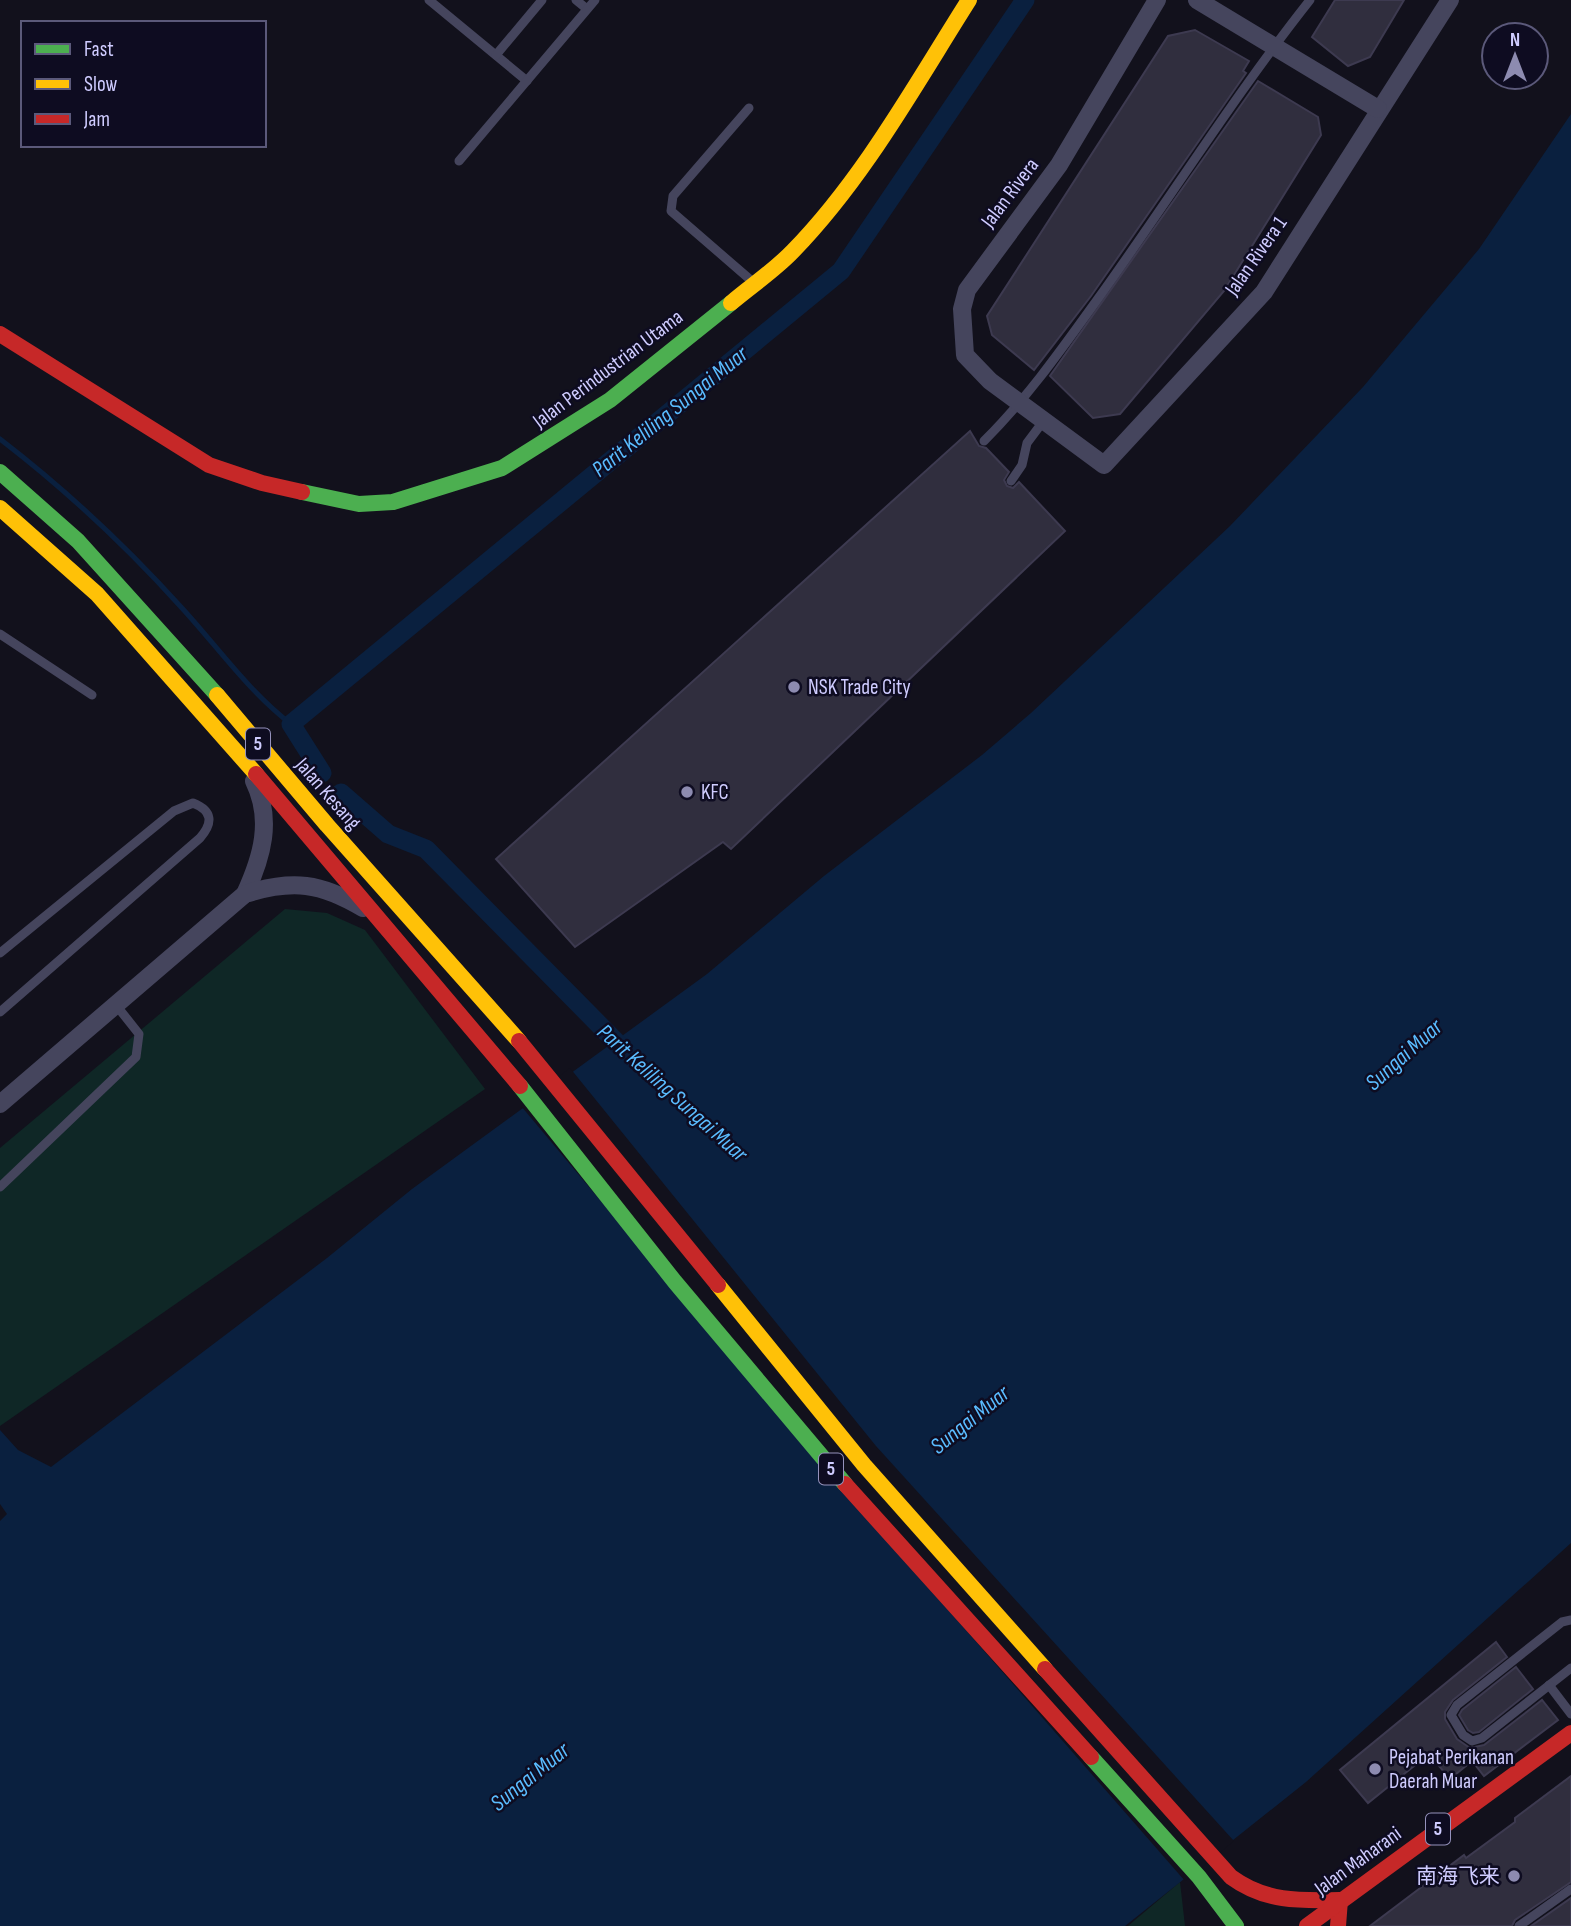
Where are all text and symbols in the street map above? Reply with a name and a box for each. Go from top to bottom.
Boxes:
legend [21,21,266,147]
north arrow [1480,21,1550,91]
text: N [1510,29,1520,52]
text: Fast [84,37,114,62]
text: Slow [84,72,118,97]
text: Jam [83,107,110,132]
street label: Jalan Rivera [975,153,1044,233]
street label: Jalan Rivera 1 [1219,211,1293,301]
street label: Jalan Perindustrian Utama [527,305,688,434]
water label: Parit Keliling Sungai Muar [586,339,755,484]
place label: NSK Trade City [808,675,911,700]
marker: NSK Trade City [786,679,802,695]
road number: 5 [246,729,270,760]
street label: Jalan Kesang [289,752,366,835]
place label: KFC [701,780,729,805]
marker: KFC [679,784,695,800]
water label: Sungai Muar [1360,1012,1449,1097]
water label: Parit Keliling Sungai Muar [591,1018,754,1169]
water label: Sungai Muar [925,1379,1016,1460]
road number: 5 [819,1454,843,1484]
water label: Sungai Muar [485,1736,576,1817]
place label: Pejabat Perikanan Daerah Muar [1389,1745,1514,1794]
marker: Pejabat Perikanan Daerah Muar [1367,1761,1383,1777]
road number: 5 [1426,1814,1450,1844]
street label: Jalan Maharani [1309,1821,1406,1901]
place label: 南海飞来 [1416,1864,1500,1889]
marker: 南海飞来 [1506,1868,1522,1884]

